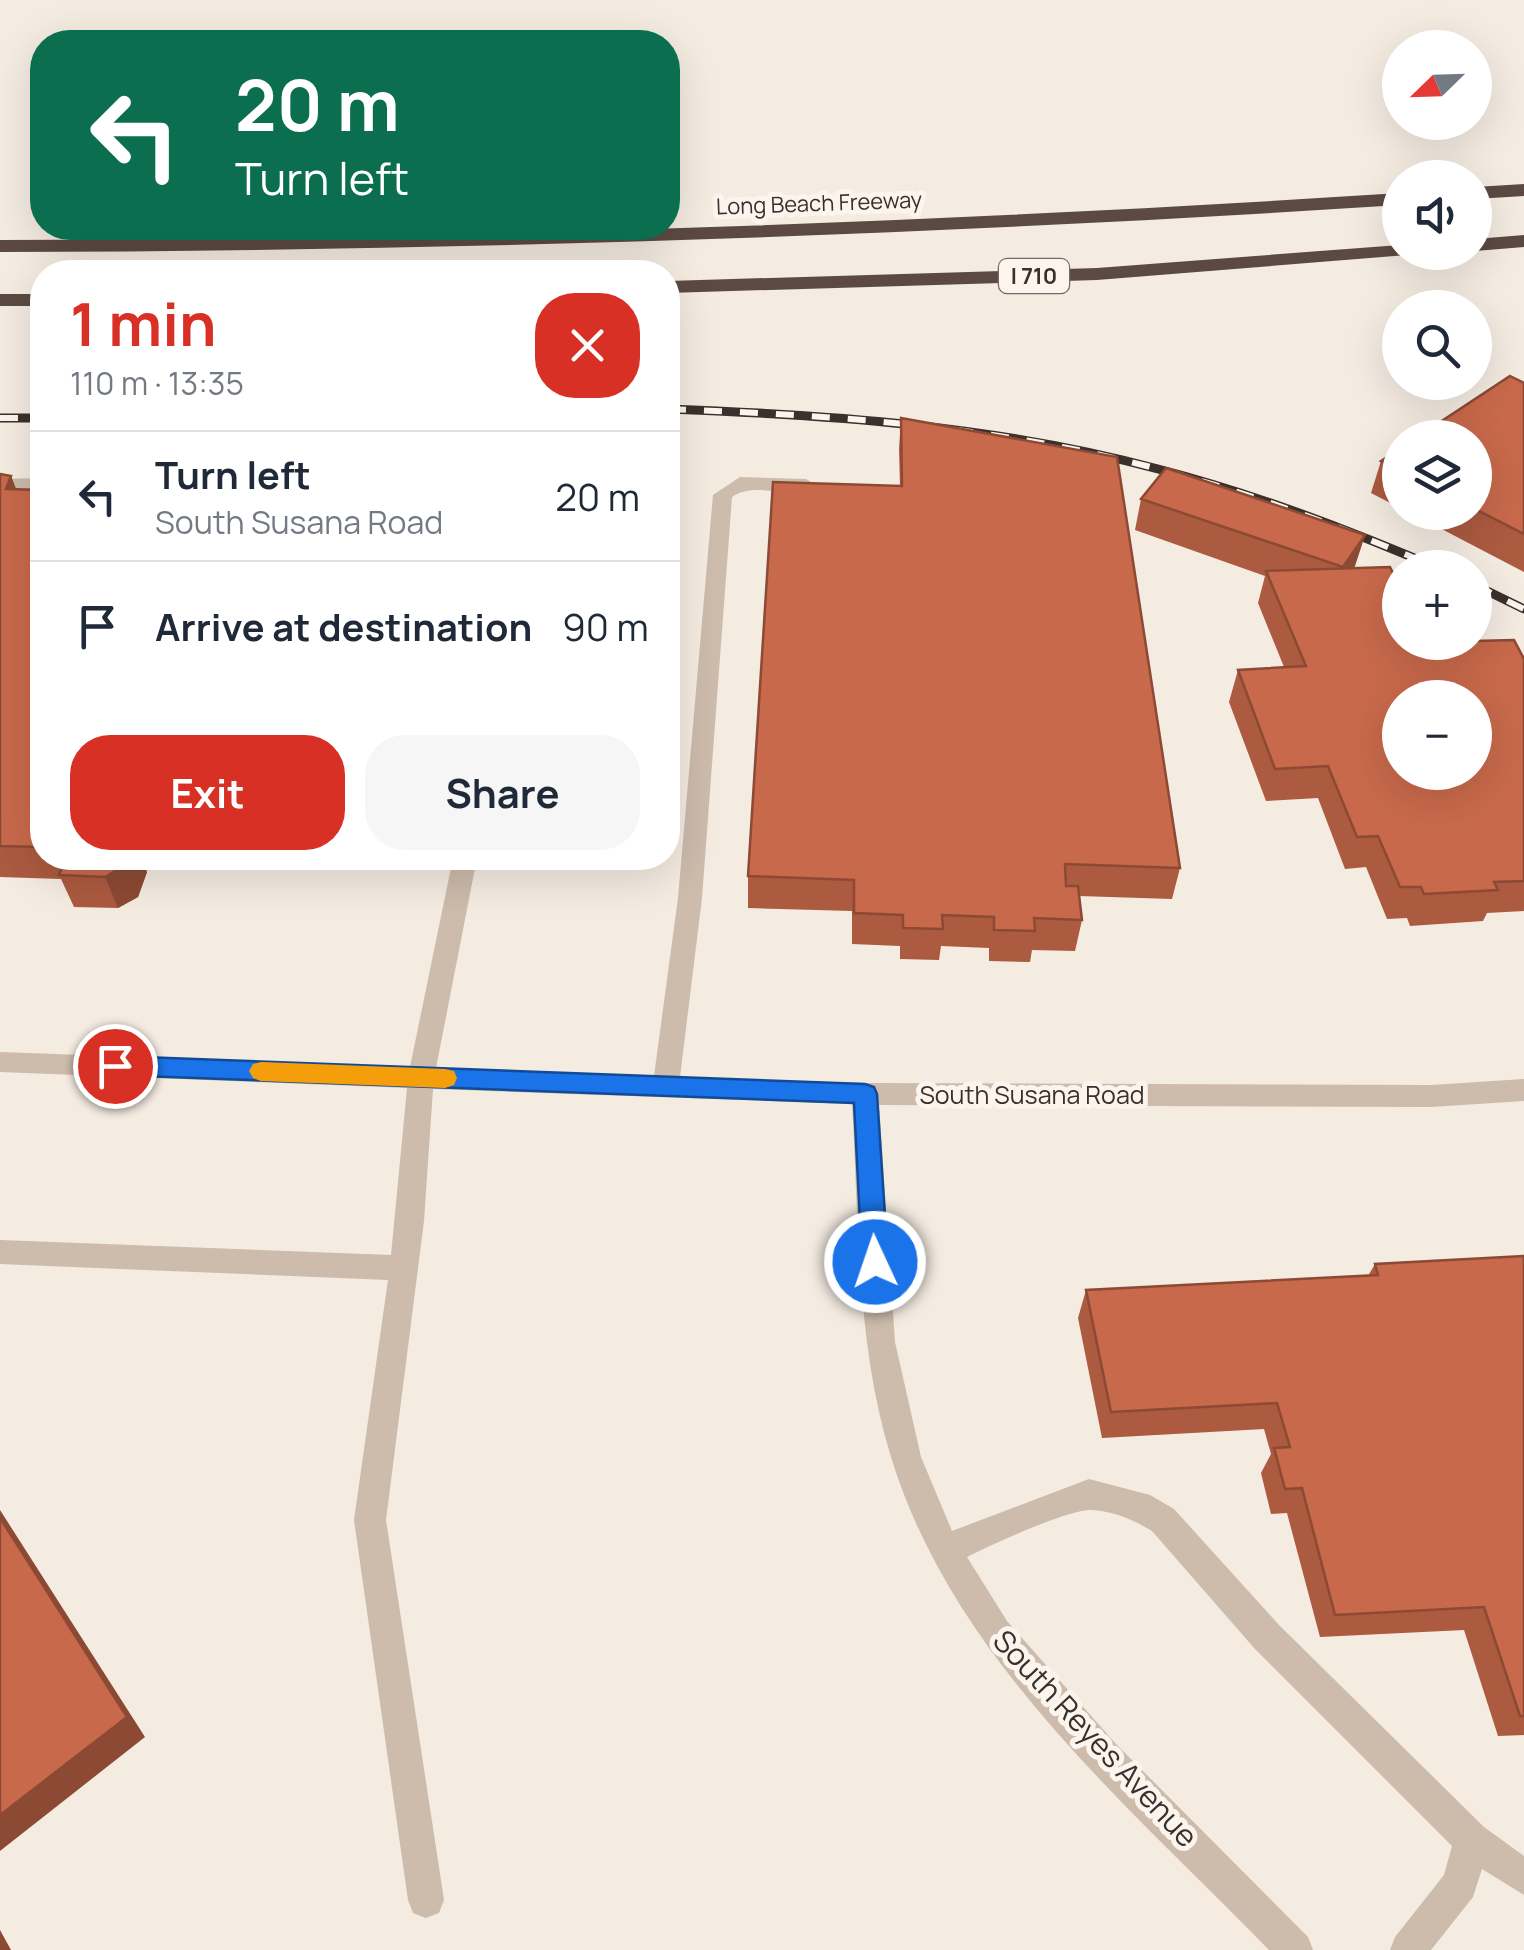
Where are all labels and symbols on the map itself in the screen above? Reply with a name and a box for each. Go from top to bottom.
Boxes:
north arrow [1382,30,1492,140]
street label: Long Beach Freeway [715,184,923,222]
road number: I 710 [999,259,1069,293]
pin [73,1024,158,1109]
street label: South Susana Road [919,1077,1145,1112]
position arrow [823,1210,927,1314]
street label: South Reyes Avenue [985,1620,1208,1856]

